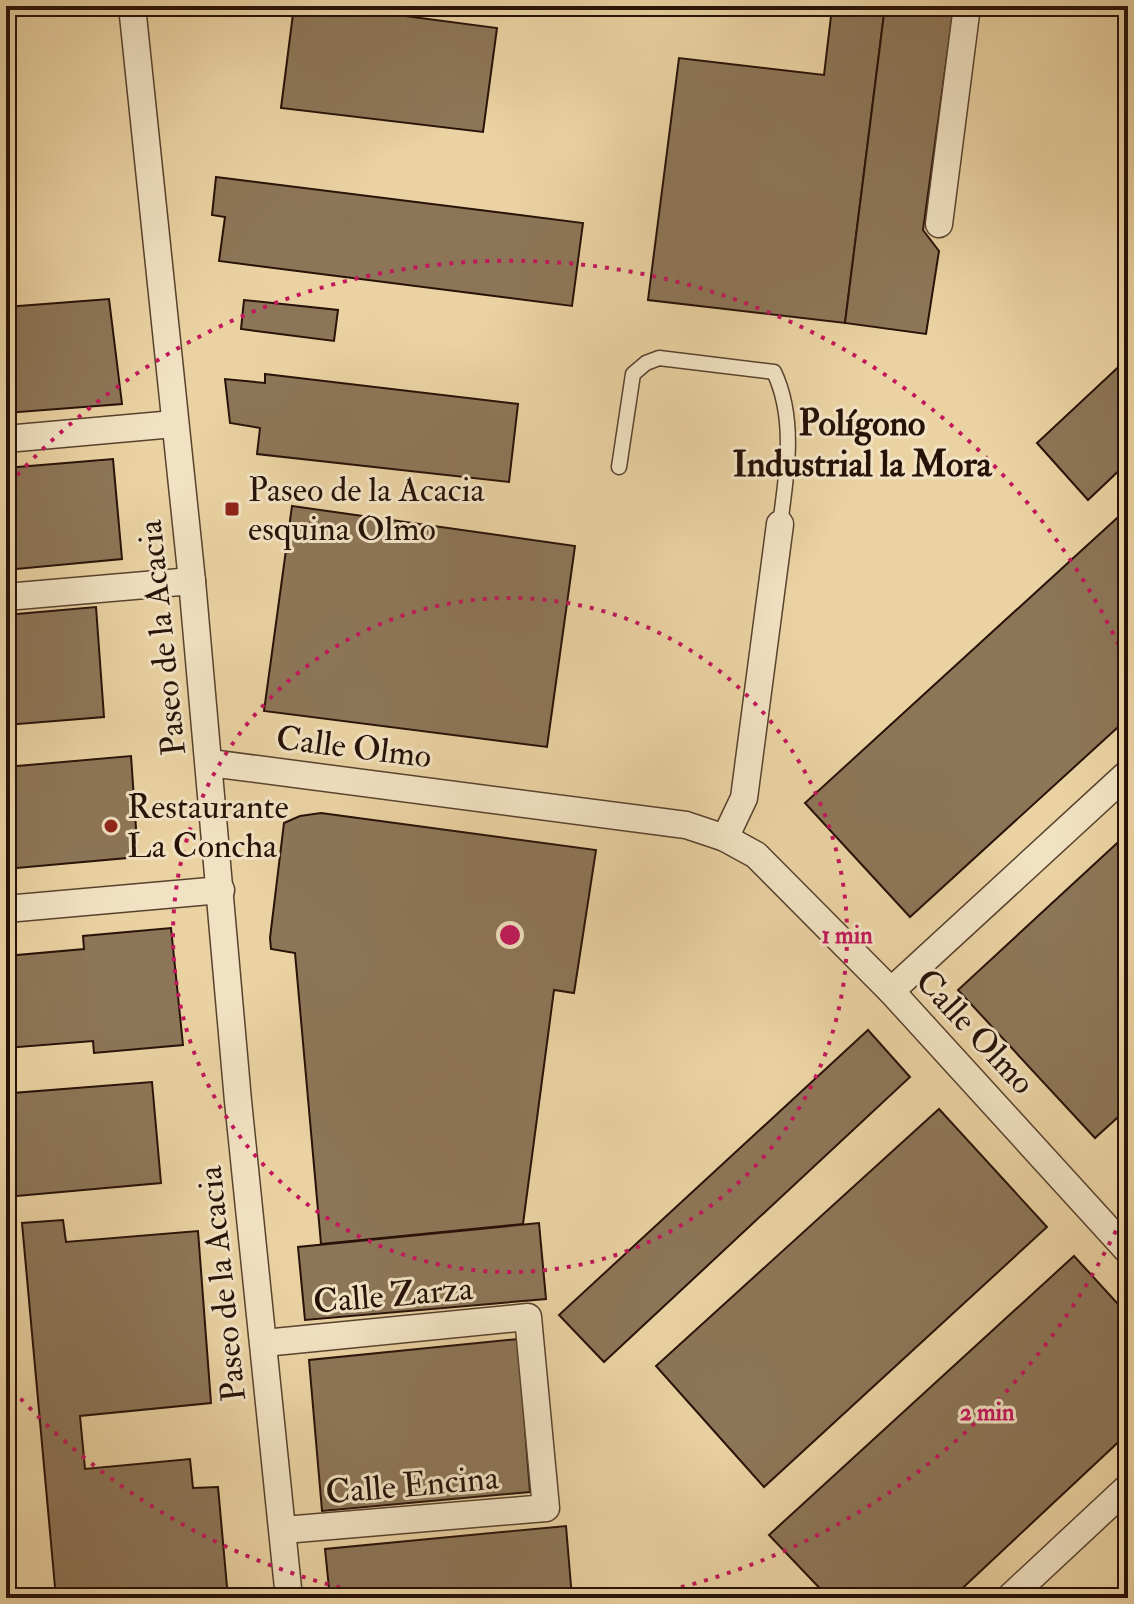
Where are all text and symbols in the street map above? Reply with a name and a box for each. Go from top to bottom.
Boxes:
district label: Polígono Industrial la Mora [732,401,993,487]
place label: Paseo de la Acacia esquina Olmo [248,469,485,551]
marker: Paseo de la Acacia esquina Olmo [223,500,241,518]
street label: Paseo de la Acacia [129,517,196,758]
street label: Calle Olmo [274,717,434,778]
place label: Restaurante La Concha [127,786,289,868]
marker: Restaurante La Concha [102,817,120,835]
text: 1 min [822,920,873,951]
centre of rings [496,921,524,949]
street label: Calle Olmo [906,960,1044,1104]
street label: Paseo de la Acacia [189,1163,256,1404]
street label: Calle Zarza [312,1267,476,1324]
text: 2 min [960,1397,1015,1428]
street label: Calle Encina [324,1456,501,1514]

